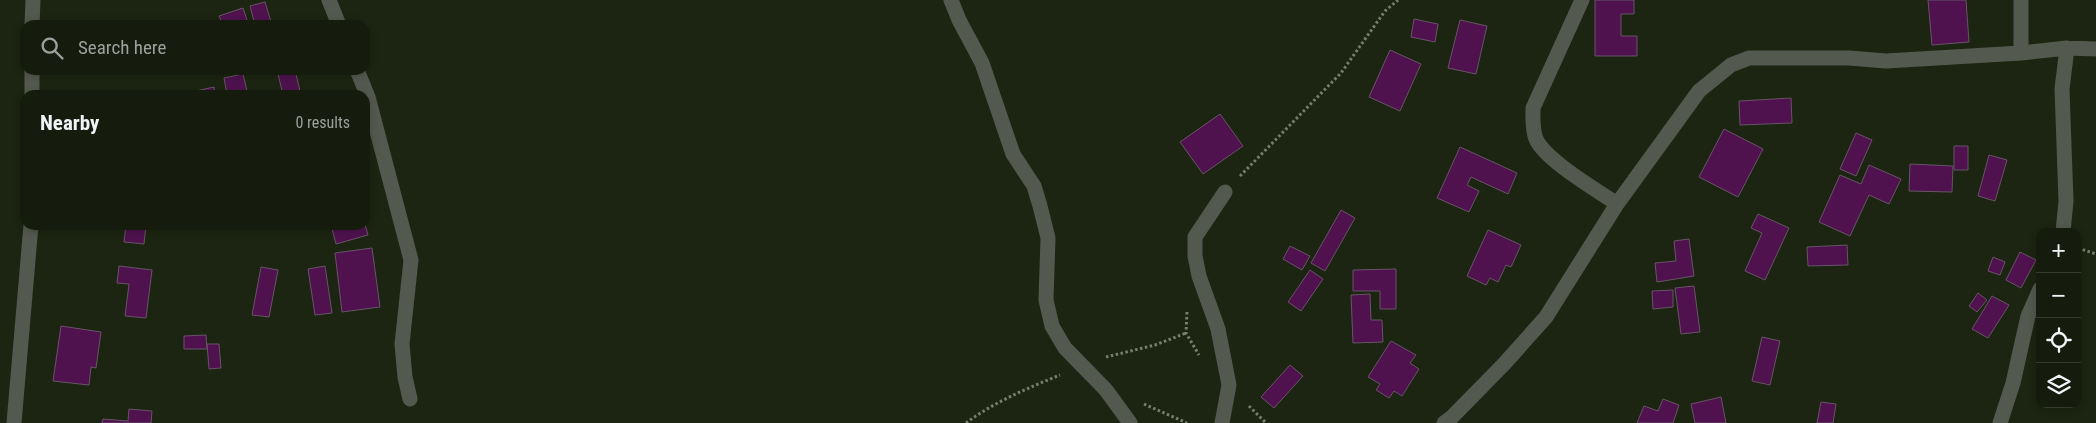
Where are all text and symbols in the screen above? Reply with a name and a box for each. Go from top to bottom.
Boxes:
search box [20,20,370,75]
icon: search [38,34,66,62]
text: Search here [78,36,166,59]
text: Nearby [40,111,99,135]
text: 0 results [295,113,350,132]
map controls [2036,228,2081,408]
button: + [2036,228,2081,273]
button: − [2036,273,2081,318]
button: locate [2036,318,2081,363]
button: layers [2036,363,2081,408]

